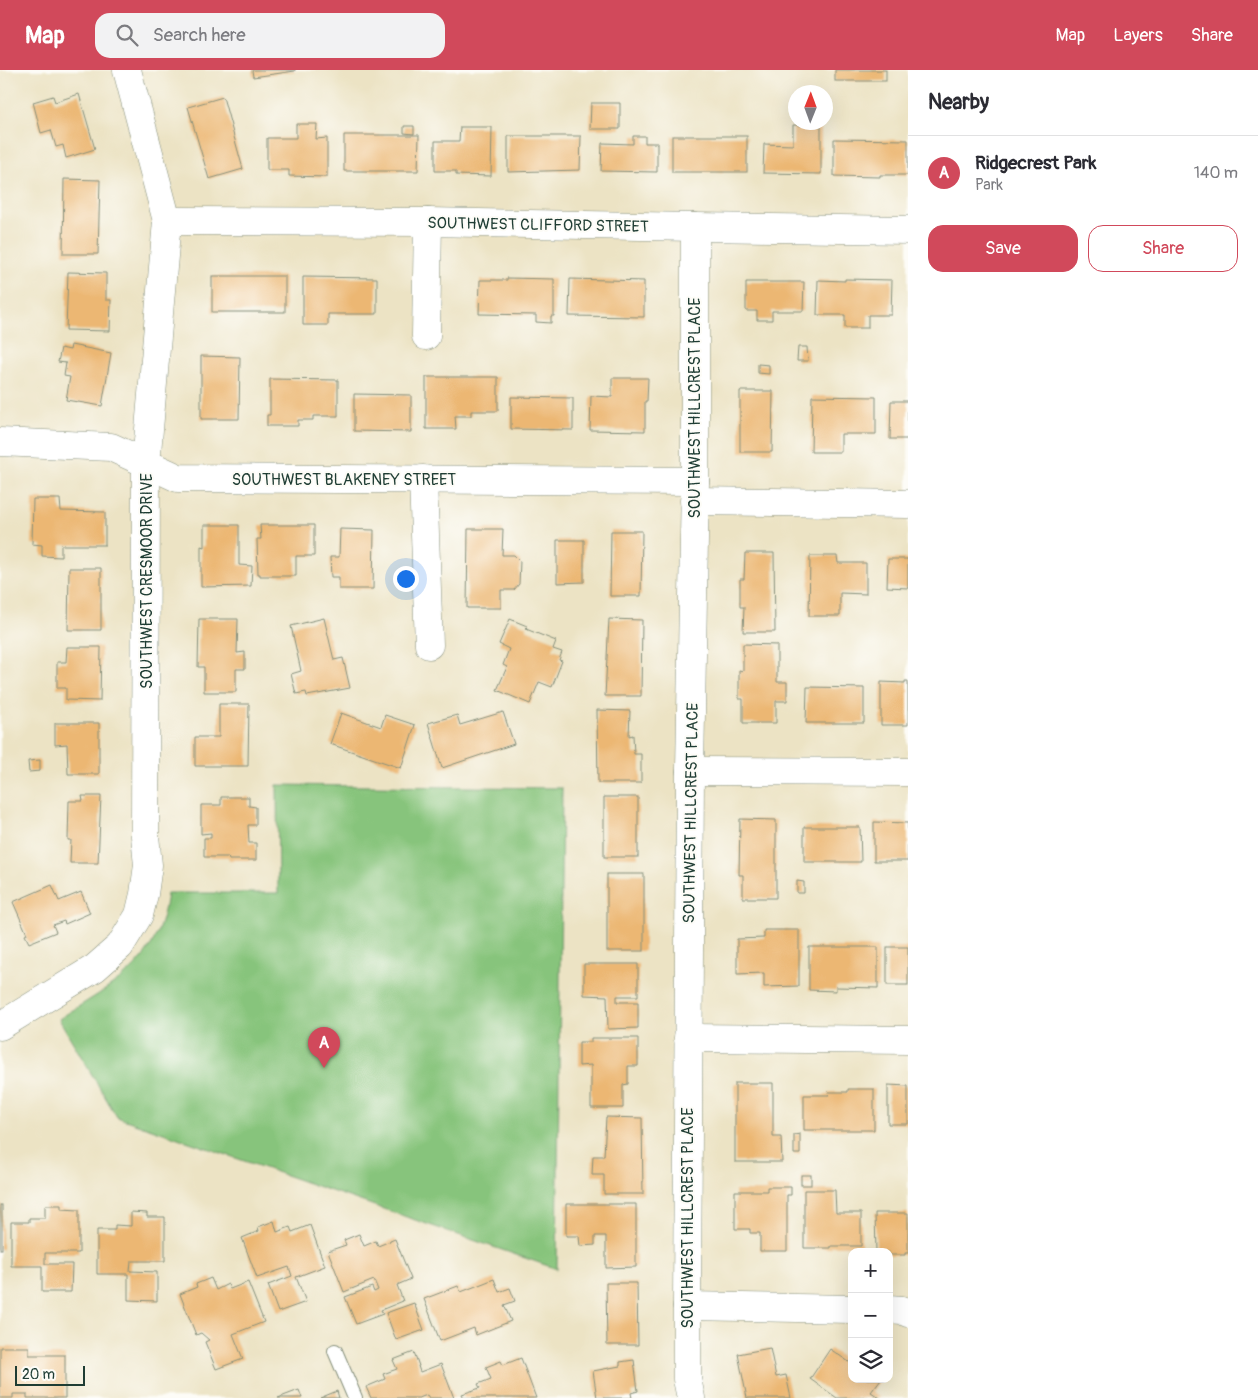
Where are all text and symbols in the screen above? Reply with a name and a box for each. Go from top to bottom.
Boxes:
search box [95,13,445,58]
text: Map [25,21,65,50]
icon: search [113,21,141,49]
text: Search here [153,23,246,47]
text: Map [1056,24,1085,47]
text: Layers [1113,24,1163,47]
text: Share [1191,24,1233,47]
north arrow [788,85,833,130]
text: Nearby [928,89,989,116]
text: Ridgecrest Park [975,151,1096,175]
text: A [939,163,949,183]
text: 140 m [1194,163,1238,183]
text: Park [975,175,1003,195]
street label: SOUTHWEST CLIFFORD STREET [427,213,649,237]
button: Save [928,225,1078,272]
button: Share [1088,225,1238,272]
street label: SOUTHWEST HILLCREST PLACE [685,297,705,519]
street label: SOUTHWEST BLAKENEY STREET [232,470,456,490]
street label: SOUTHWEST CRESMOOR DRIVE [137,473,157,689]
your location [393,566,419,592]
street label: SOUTHWEST HILLCREST PLACE [679,702,703,924]
pin: A [308,1027,340,1068]
street label: SOUTHWEST HILLCREST PLACE [678,1107,698,1329]
map controls [848,1248,893,1383]
button: + [848,1248,893,1293]
button: − [848,1293,893,1338]
button: layers [848,1338,893,1383]
scale bar [15,1363,85,1386]
text: 20 m [22,1366,55,1383]

